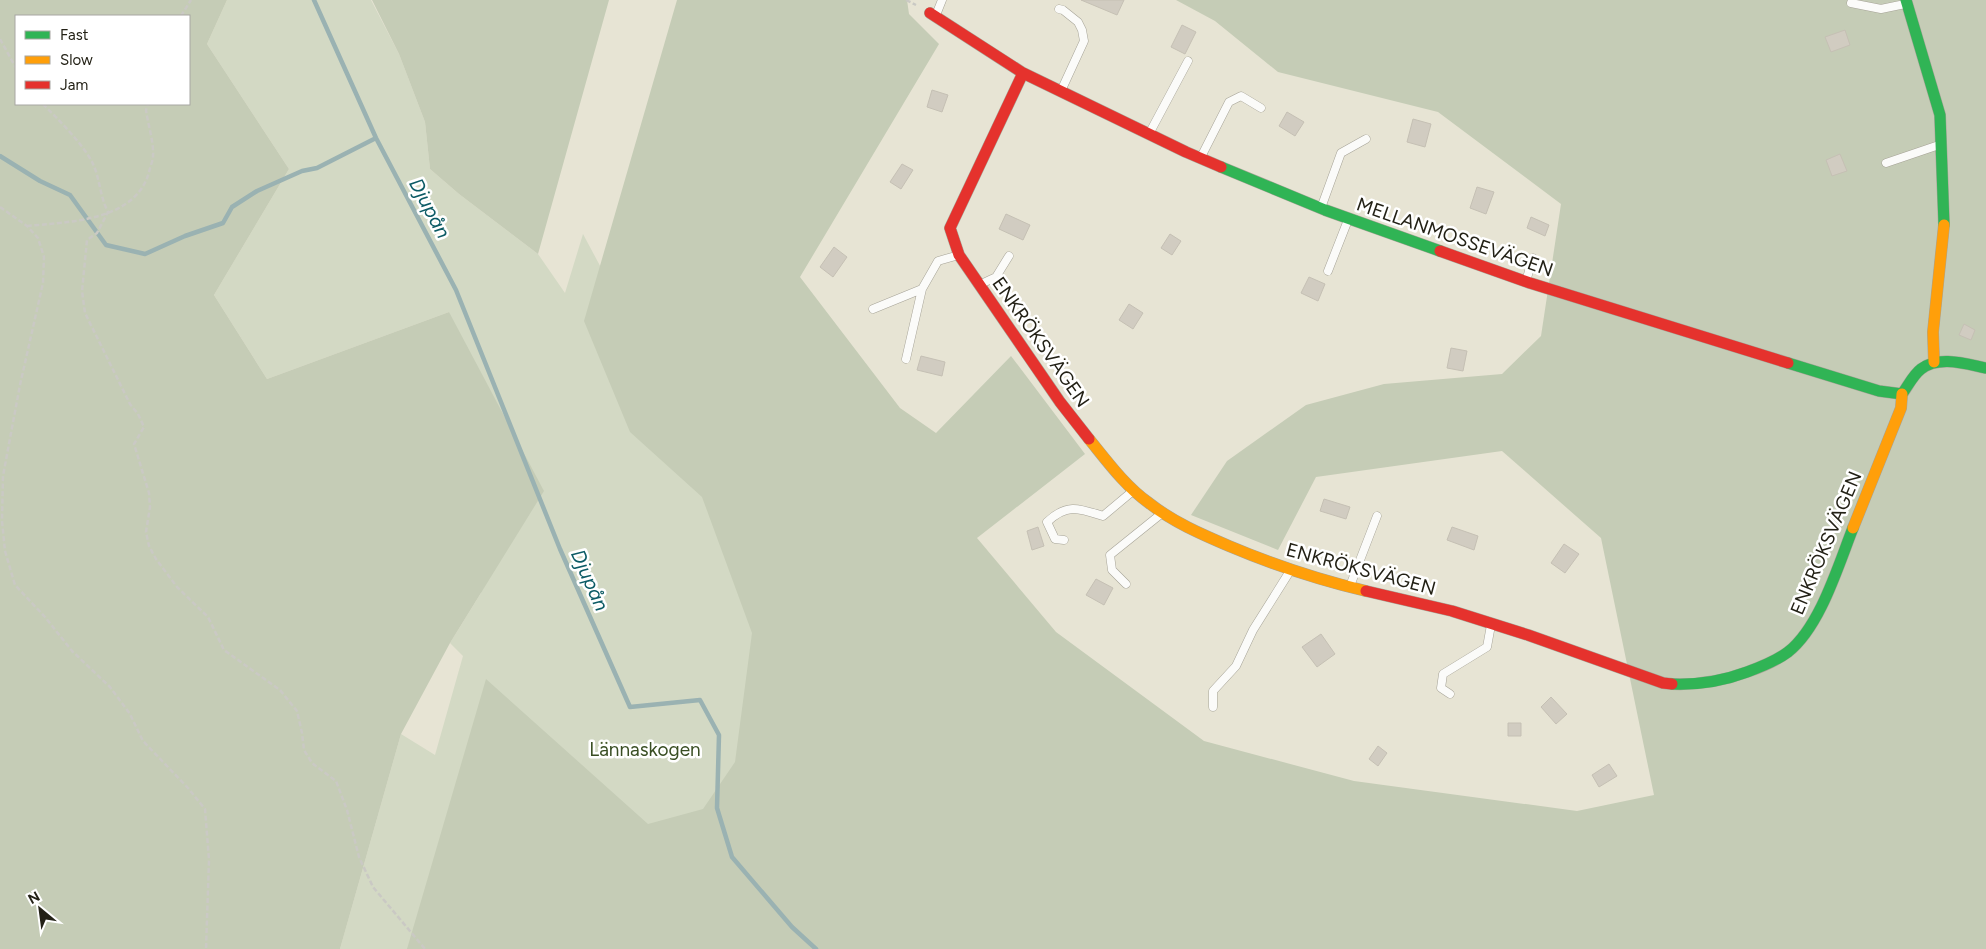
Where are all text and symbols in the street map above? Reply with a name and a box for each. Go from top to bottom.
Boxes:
legend [15,15,190,105]
text: Fast [60,26,89,44]
text: Slow [60,51,93,69]
text: Jam [60,76,88,94]
water label: Djupån [404,174,456,242]
street label: MELLANMOSSEVÄGEN [1354,193,1556,281]
street label: ENKRÖKSVÄGEN [987,272,1095,412]
street label: ENKRÖKSVÄGEN [1785,468,1867,618]
street label: ENKRÖKSVÄGEN [1284,538,1438,600]
water label: Djupån [566,546,614,614]
park label: Lännaskogen [589,738,701,761]
north arrow [15,884,65,934]
text: N [25,888,43,908]

